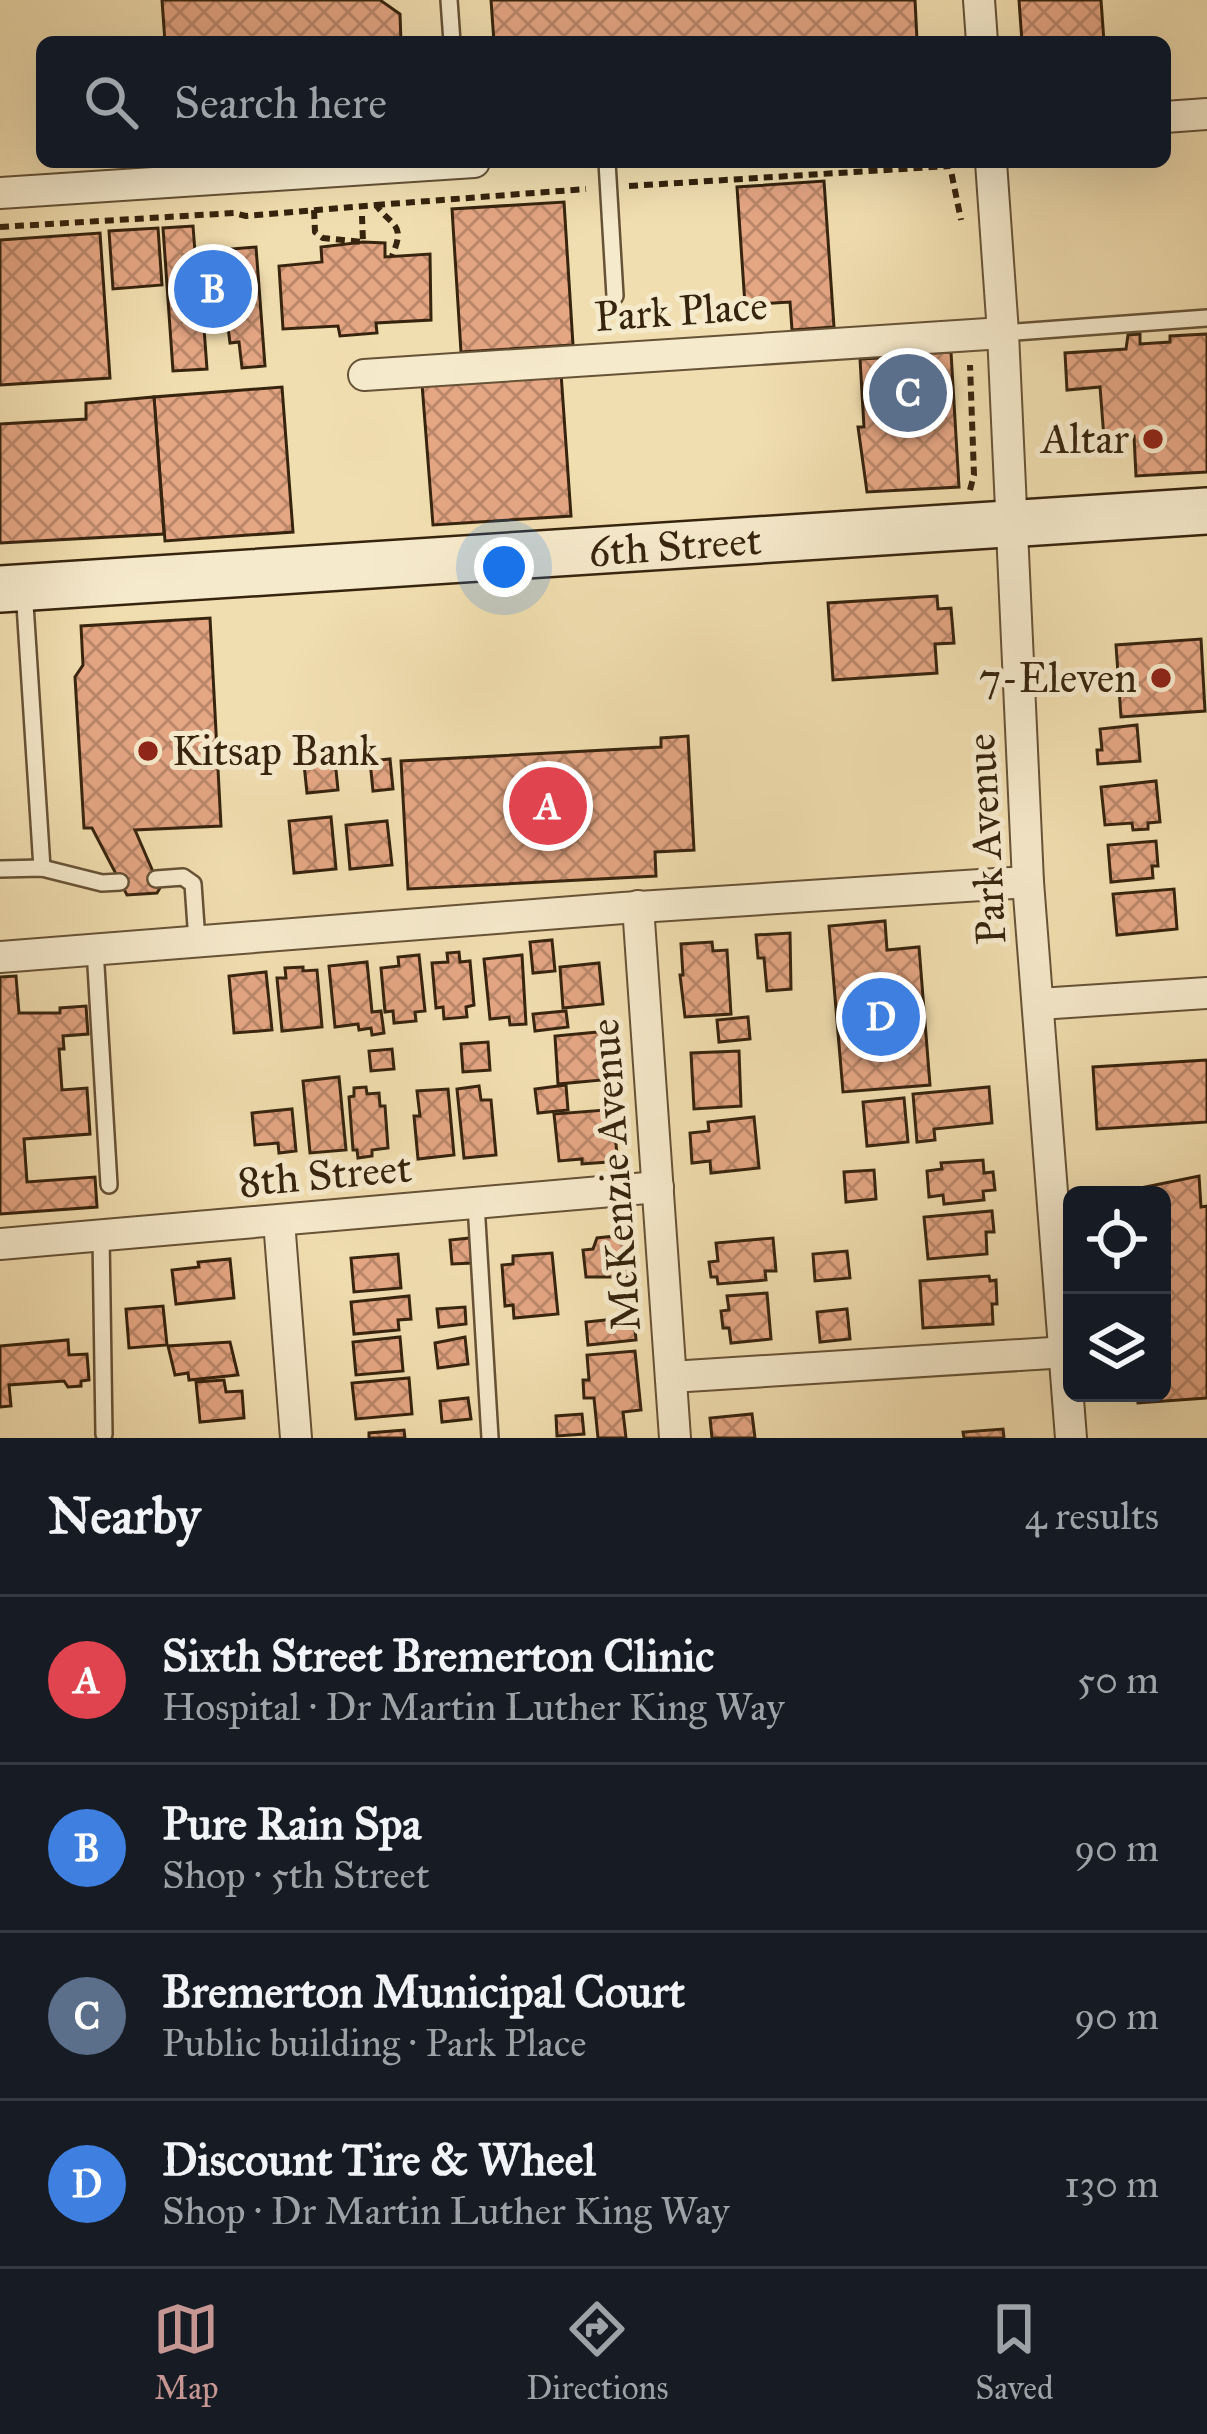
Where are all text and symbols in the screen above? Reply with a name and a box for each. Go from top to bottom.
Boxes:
search box [36,36,1171,168]
icon: search [78,69,144,135]
text: Search here [174,75,387,130]
pin: B [174,244,252,334]
street label: Park Place [593,279,769,343]
pin: C [869,348,947,438]
place label: Altar [1039,413,1129,465]
marker: Altar [1140,426,1166,452]
street label: 6th Street [587,514,763,578]
your location [474,537,534,597]
place label: 7-Eleven [979,652,1137,704]
marker: 7-Eleven [1148,665,1174,691]
place label: Kitsap Bank [172,725,379,777]
street label: Park Avenue [955,732,1017,946]
marker: Kitsap Bank [135,738,161,764]
pin: A [509,761,587,851]
pin: D [842,972,920,1062]
street label: McKenzie Avenue [578,1017,652,1333]
street label: 8th Street [236,1142,414,1208]
map controls [1063,1186,1171,1402]
button: locate [1063,1186,1171,1294]
button: layers [1063,1294,1171,1402]
text: Nearby [48,1485,200,1547]
text: 4 results [1025,1492,1159,1540]
text: Sixth Street Bremerton Clinic [162,1628,714,1683]
text: A [74,1656,100,1704]
text: 50 m [1077,1656,1159,1704]
text: Hospital · Dr Martin Luther King Way [162,1683,784,1731]
text: Pure Rain Spa [162,1796,421,1851]
text: B [74,1824,100,1872]
text: 90 m [1074,1824,1159,1872]
text: Shop · 5th Street [162,1851,430,1899]
text: Bremerton Municipal Court [162,1964,685,2019]
text: C [74,1992,100,2040]
text: 90 m [1074,1992,1159,2040]
text: Public building · Park Place [162,2019,586,2067]
text: Discount Tire & Wheel [162,2132,596,2187]
text: D [72,2160,102,2208]
text: 130 m [1064,2160,1159,2208]
text: Shop · Dr Martin Luther King Way [162,2187,730,2235]
tab: Map [153,2296,219,2408]
tab: Directions [526,2296,668,2408]
tab: Saved [975,2296,1054,2408]

